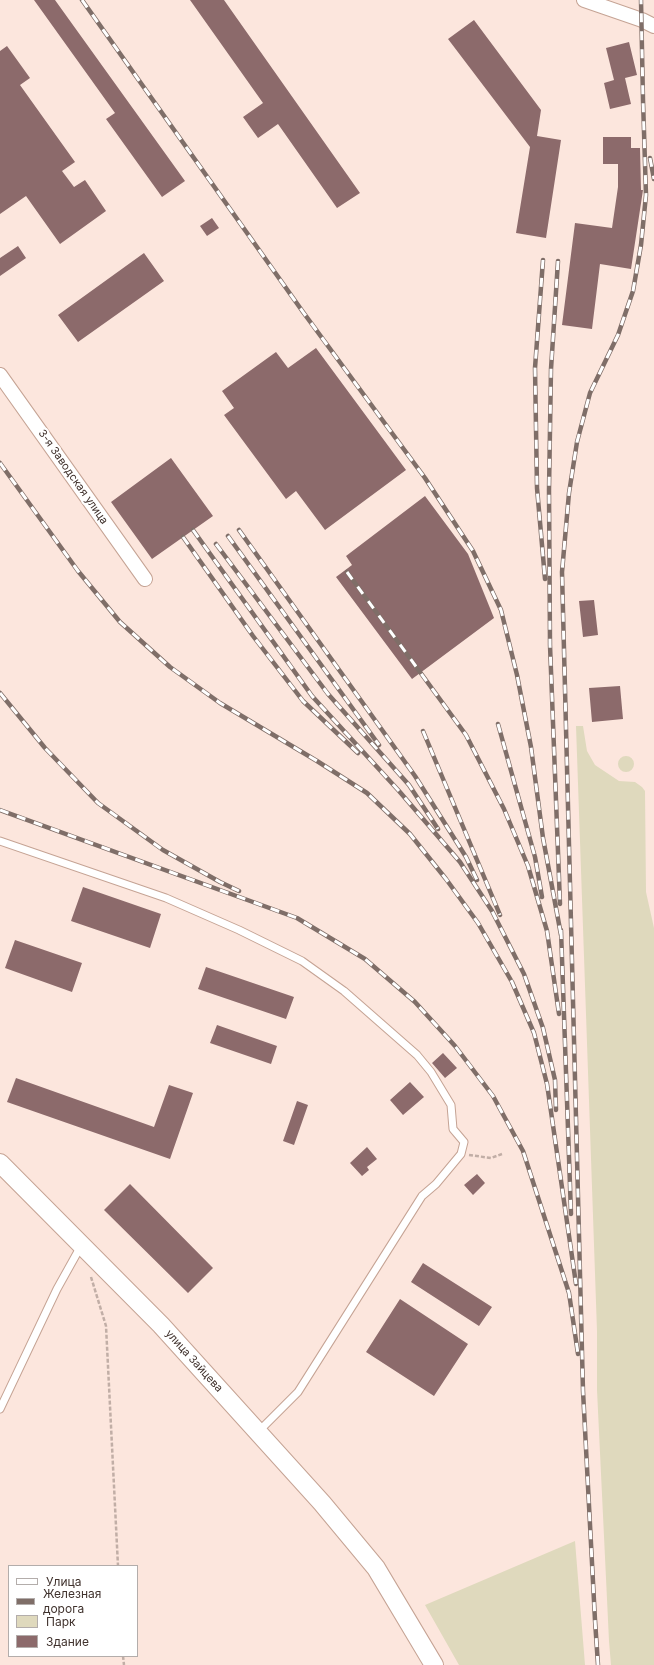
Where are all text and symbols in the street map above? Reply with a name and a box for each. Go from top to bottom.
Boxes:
street label: 3-я Заводская улица [35,427,111,527]
street label: улица Зайцева [163,1327,225,1395]
legend [8,1565,138,1657]
text: Улица [46,1574,81,1589]
text: Железная дорога [43,1586,101,1616]
text: Парк [46,1614,76,1629]
text: Здание [46,1634,89,1649]

